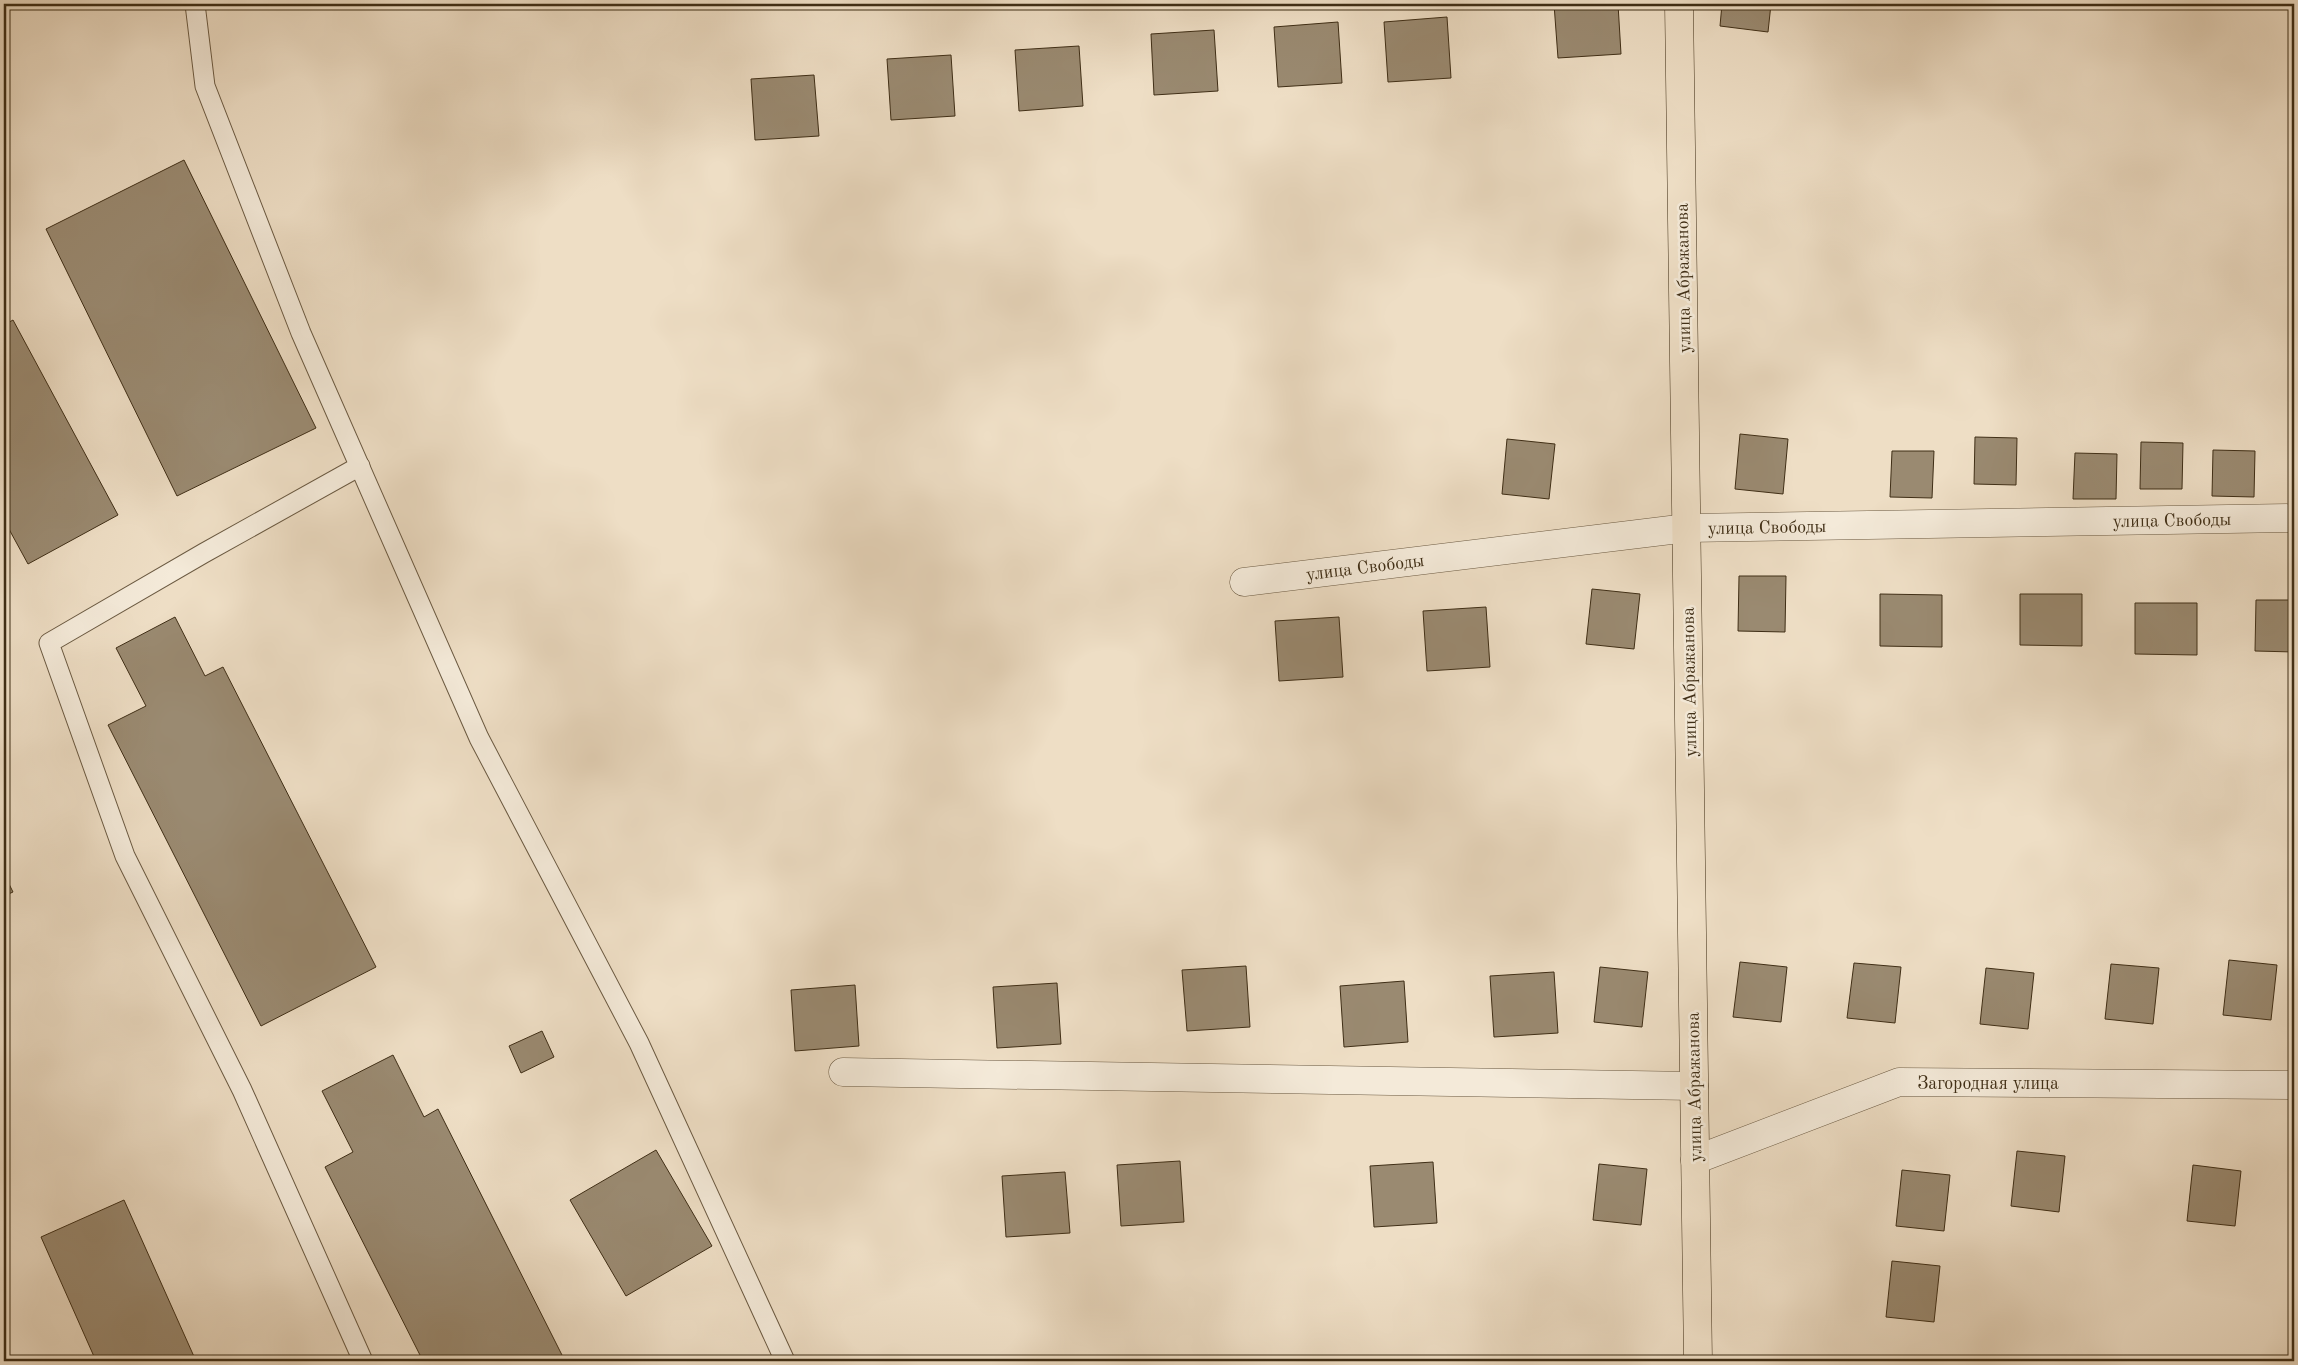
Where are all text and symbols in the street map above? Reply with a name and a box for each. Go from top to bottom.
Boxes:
street label: улица Абражанова [1674,203,1694,353]
street label: улица Свободы [2112,511,2232,531]
street label: улица Свободы [1707,518,1827,538]
street label: улица Свободы [1305,552,1425,584]
street label: улица Абражанова [1680,607,1700,757]
street label: улица Абражанова [1685,1012,1705,1162]
street label: Загородная улица [1917,1075,2059,1093]

